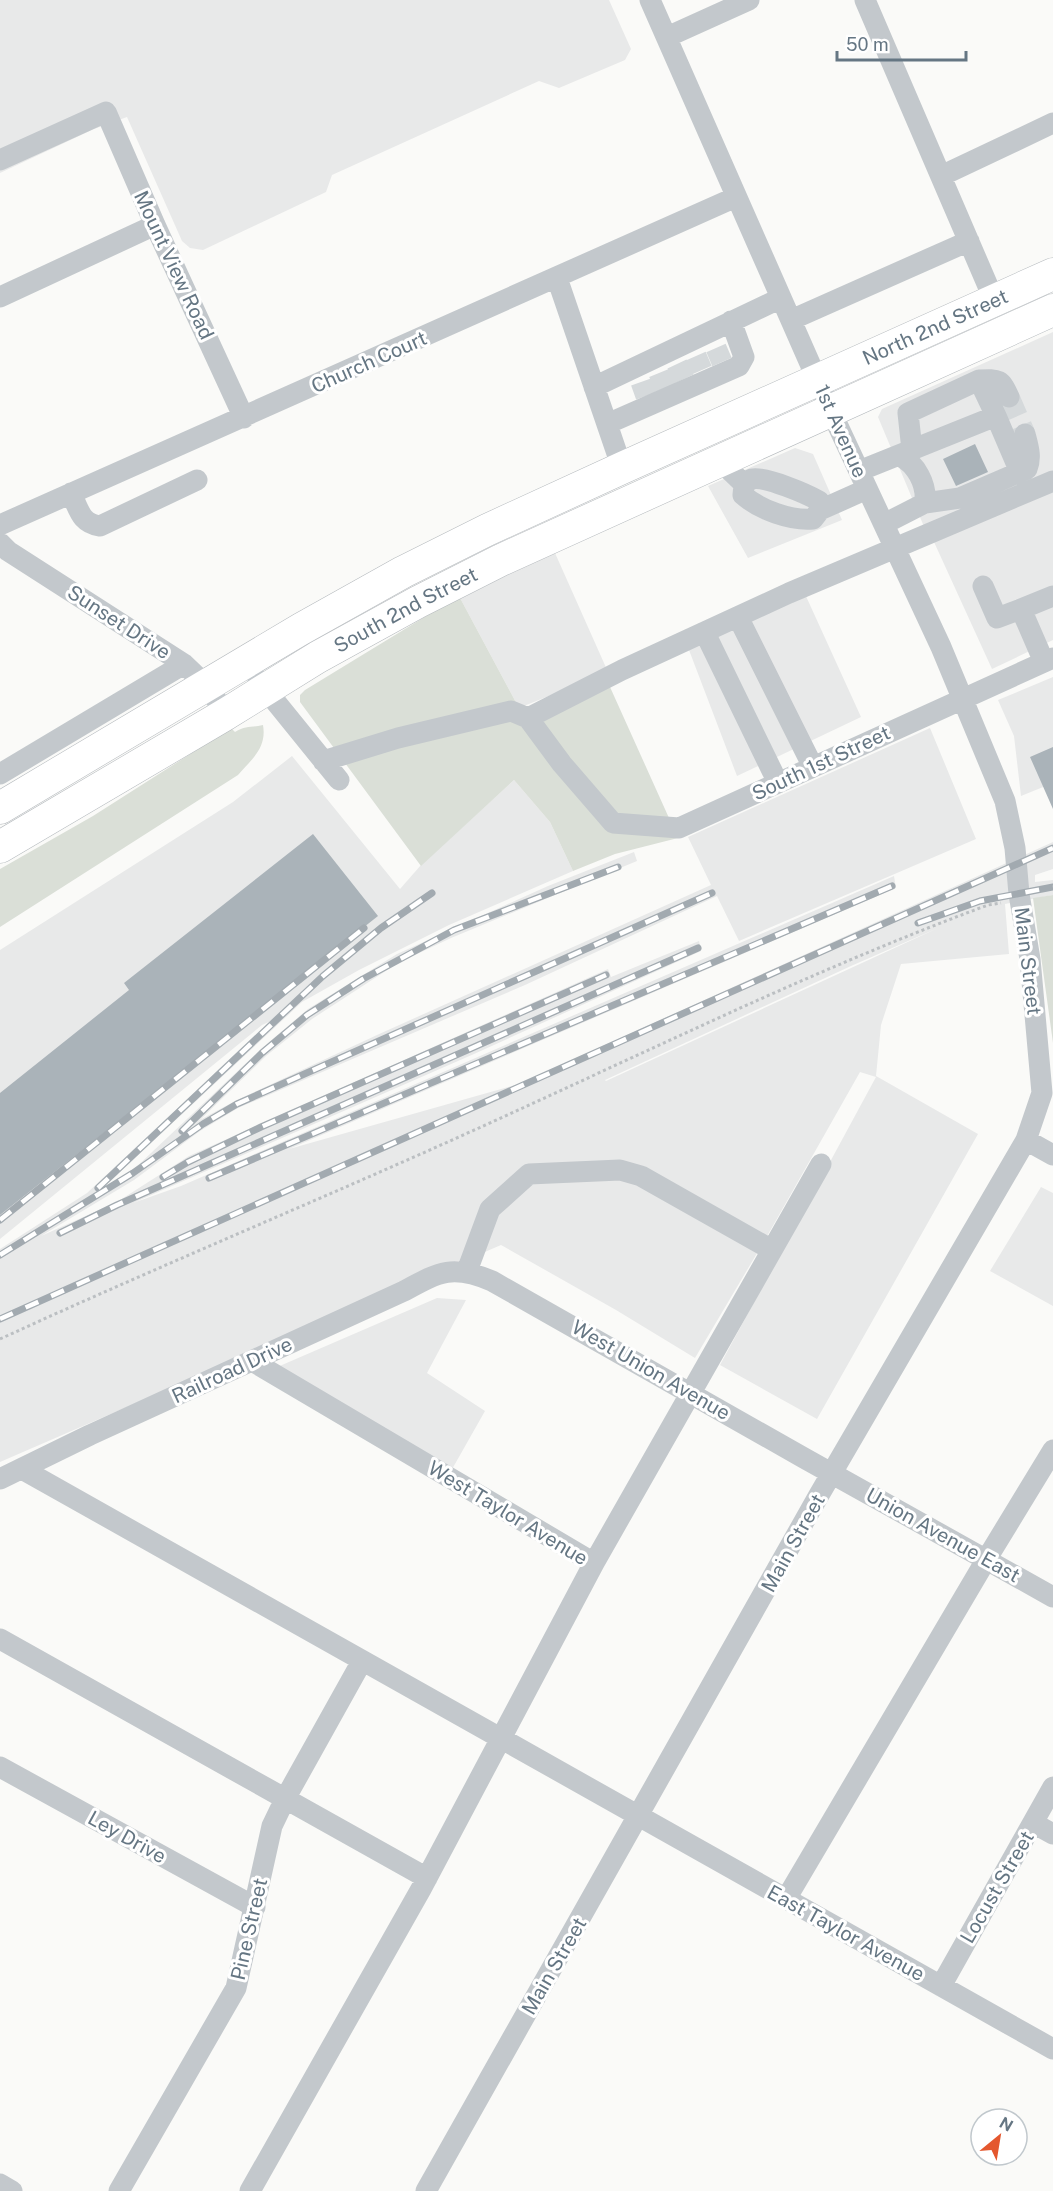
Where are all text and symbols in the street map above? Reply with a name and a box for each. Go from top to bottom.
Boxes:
scale bar [837,24,966,62]
text: 50 m [846,34,889,55]
street label: Mount View Road [129,187,219,343]
street label: North 2nd Street [859,284,1012,370]
street label: Church Court [308,326,430,398]
street label: 1st Avenue [810,381,872,481]
street label: South 2nd Street [330,562,481,658]
street label: Sunset Drive [63,580,175,664]
street label: South 1st Street [748,721,894,805]
street label: Main Street [1009,906,1047,1016]
street label: West Union Avenue [568,1315,734,1425]
street label: Railroad Drive [168,1332,296,1408]
street label: West Taylor Avenue [424,1456,592,1570]
street label: Union Avenue East [862,1483,1024,1587]
street label: Main Street [756,1490,830,1596]
street label: Ley Drive [84,1806,170,1868]
street label: Locust Street [955,1826,1039,1948]
street label: Pine Street [226,1876,272,1982]
street label: East Taylor Avenue [763,1880,929,1986]
street label: Main Street [516,1913,592,2019]
north arrow [969,2107,1029,2167]
text: N [996,2113,1016,2136]

